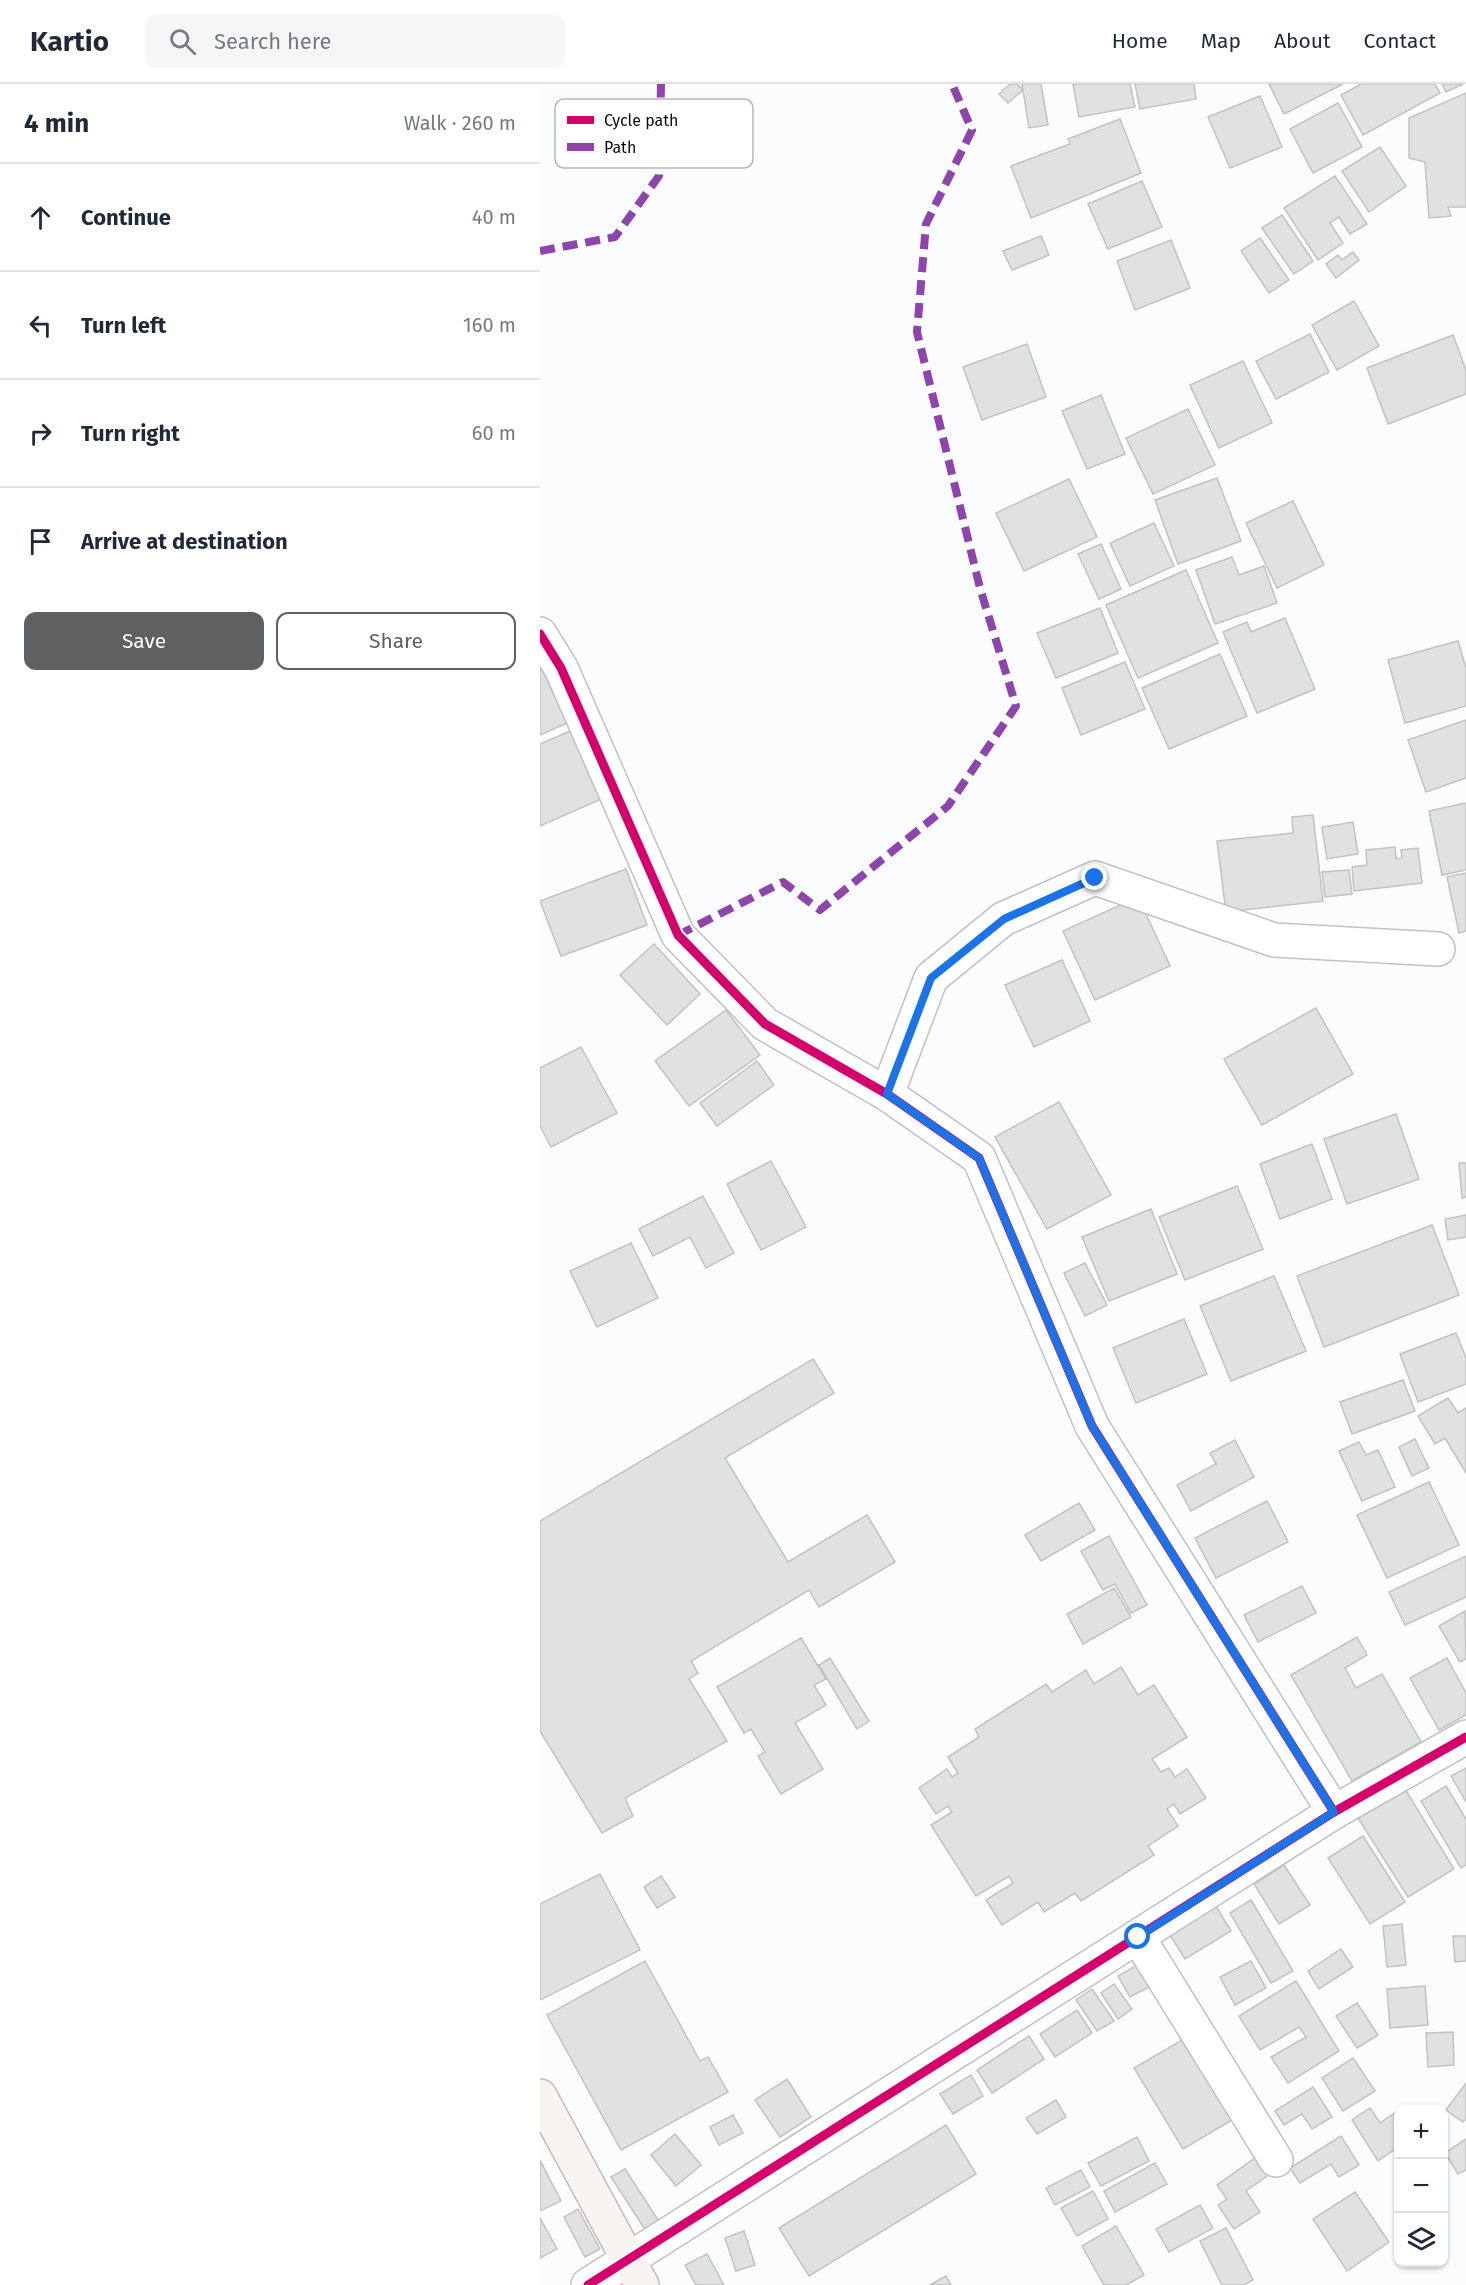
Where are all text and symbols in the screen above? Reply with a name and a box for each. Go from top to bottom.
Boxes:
search box [145,14,565,68]
text: Kartio [30,25,109,58]
icon: search [166,25,199,58]
text: Search here [214,28,332,55]
text: Home [1112,28,1168,54]
text: Map [1201,28,1241,54]
text: About [1274,28,1331,54]
text: Contact [1364,28,1436,54]
legend [555,99,753,168]
text: 4 min [24,108,89,139]
text: Walk · 260 m [404,111,516,135]
text: Cycle path [604,111,678,130]
text: Path [604,138,636,157]
icon: ahead [24,201,57,234]
text: Continue [81,204,171,231]
text: 40 m [472,205,516,229]
icon: left [24,309,57,342]
text: Turn left [81,312,166,339]
text: 160 m [463,313,516,337]
icon: right [24,417,57,450]
text: Turn right [81,420,180,447]
text: 60 m [472,421,516,445]
icon: arrive [24,525,57,558]
text: Arrive at destination [81,528,288,555]
button: Save [24,612,264,670]
button: Share [276,612,516,670]
route end [1081,864,1107,890]
route start [1124,1923,1150,1949]
map controls [1394,2105,1448,2267]
button: + [1394,2105,1448,2159]
button: − [1394,2159,1448,2213]
button: layers [1394,2213,1448,2267]

